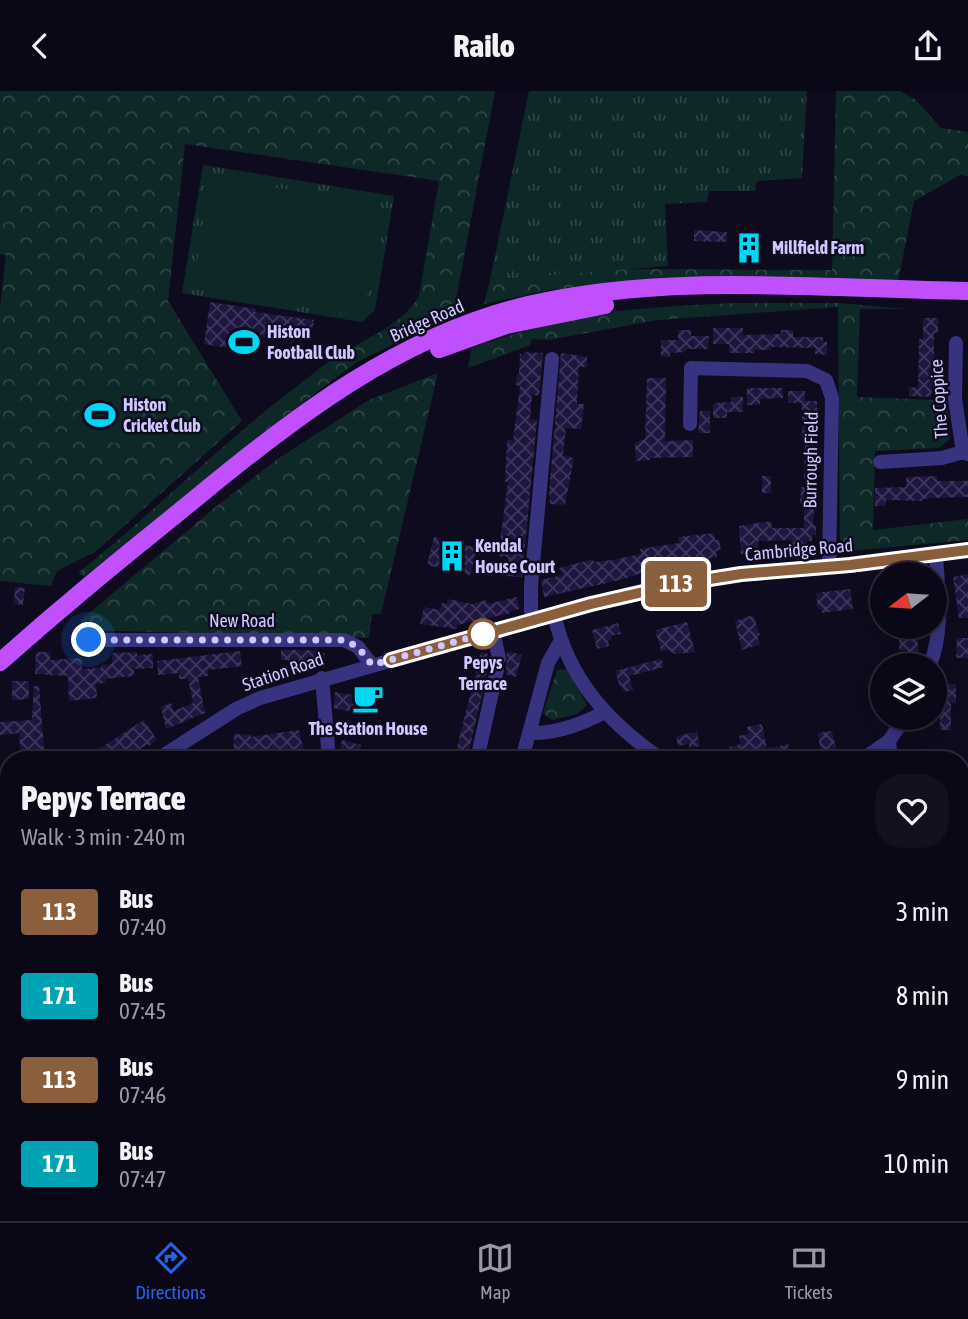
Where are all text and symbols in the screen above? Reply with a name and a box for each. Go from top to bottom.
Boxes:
icon: back [21,27,59,65]
text: Railo [453,27,515,64]
icon: share [909,27,947,65]
building icon: Millfield Farm [732,231,766,265]
place label: Millfield Farm [772,237,864,258]
street label: Bridge Road [386,295,467,346]
place label: Histon Football Club [267,321,355,363]
sports icon: Histon Football Club [227,325,261,359]
street label: The Coppice [925,359,952,439]
place label: Histon Cricket Club [123,394,201,436]
sports icon: Histon Cricket Club [83,398,117,432]
street label: Burrough Field [799,412,822,508]
street label: Cambridge Road [744,534,854,565]
place label: Kendal House Court [475,535,556,577]
building icon: Kendal House Court [435,539,469,573]
line badge: 113 [636,561,716,607]
north arrow [870,562,947,639]
map controls [870,562,947,730]
text: 113 [659,570,693,597]
street label: New Road [209,610,275,631]
marker: Pepys Terrace [468,619,498,649]
your location [71,622,106,657]
street label: Station Road [239,648,326,695]
place label: Pepys Terrace [459,652,507,694]
button: layers [870,653,947,730]
cafe icon: The Station House [351,681,385,715]
place label: The Station House [308,718,428,739]
button: heart [875,774,949,848]
text: Pepys Terrace [21,779,186,817]
text: Walk · 3 min · 240 m [21,824,185,850]
text: Bus [119,884,153,914]
text: 3 min [896,897,949,927]
text: 113 [43,898,76,925]
text: 07:40 [119,914,166,940]
text: Bus [119,968,153,998]
text: 8 min [896,981,949,1011]
text: 171 [43,982,76,1009]
text: 07:45 [119,998,166,1024]
text: Bus [119,1052,153,1082]
text: 9 min [896,1065,949,1095]
text: 113 [43,1066,76,1093]
text: 07:46 [119,1082,166,1108]
text: Bus [119,1136,153,1166]
text: 10 min [884,1149,949,1179]
text: 171 [43,1150,76,1177]
text: 07:47 [119,1166,166,1192]
tab: Directions [135,1239,206,1303]
tab: Map [476,1239,514,1303]
tab: Tickets [785,1239,833,1303]

